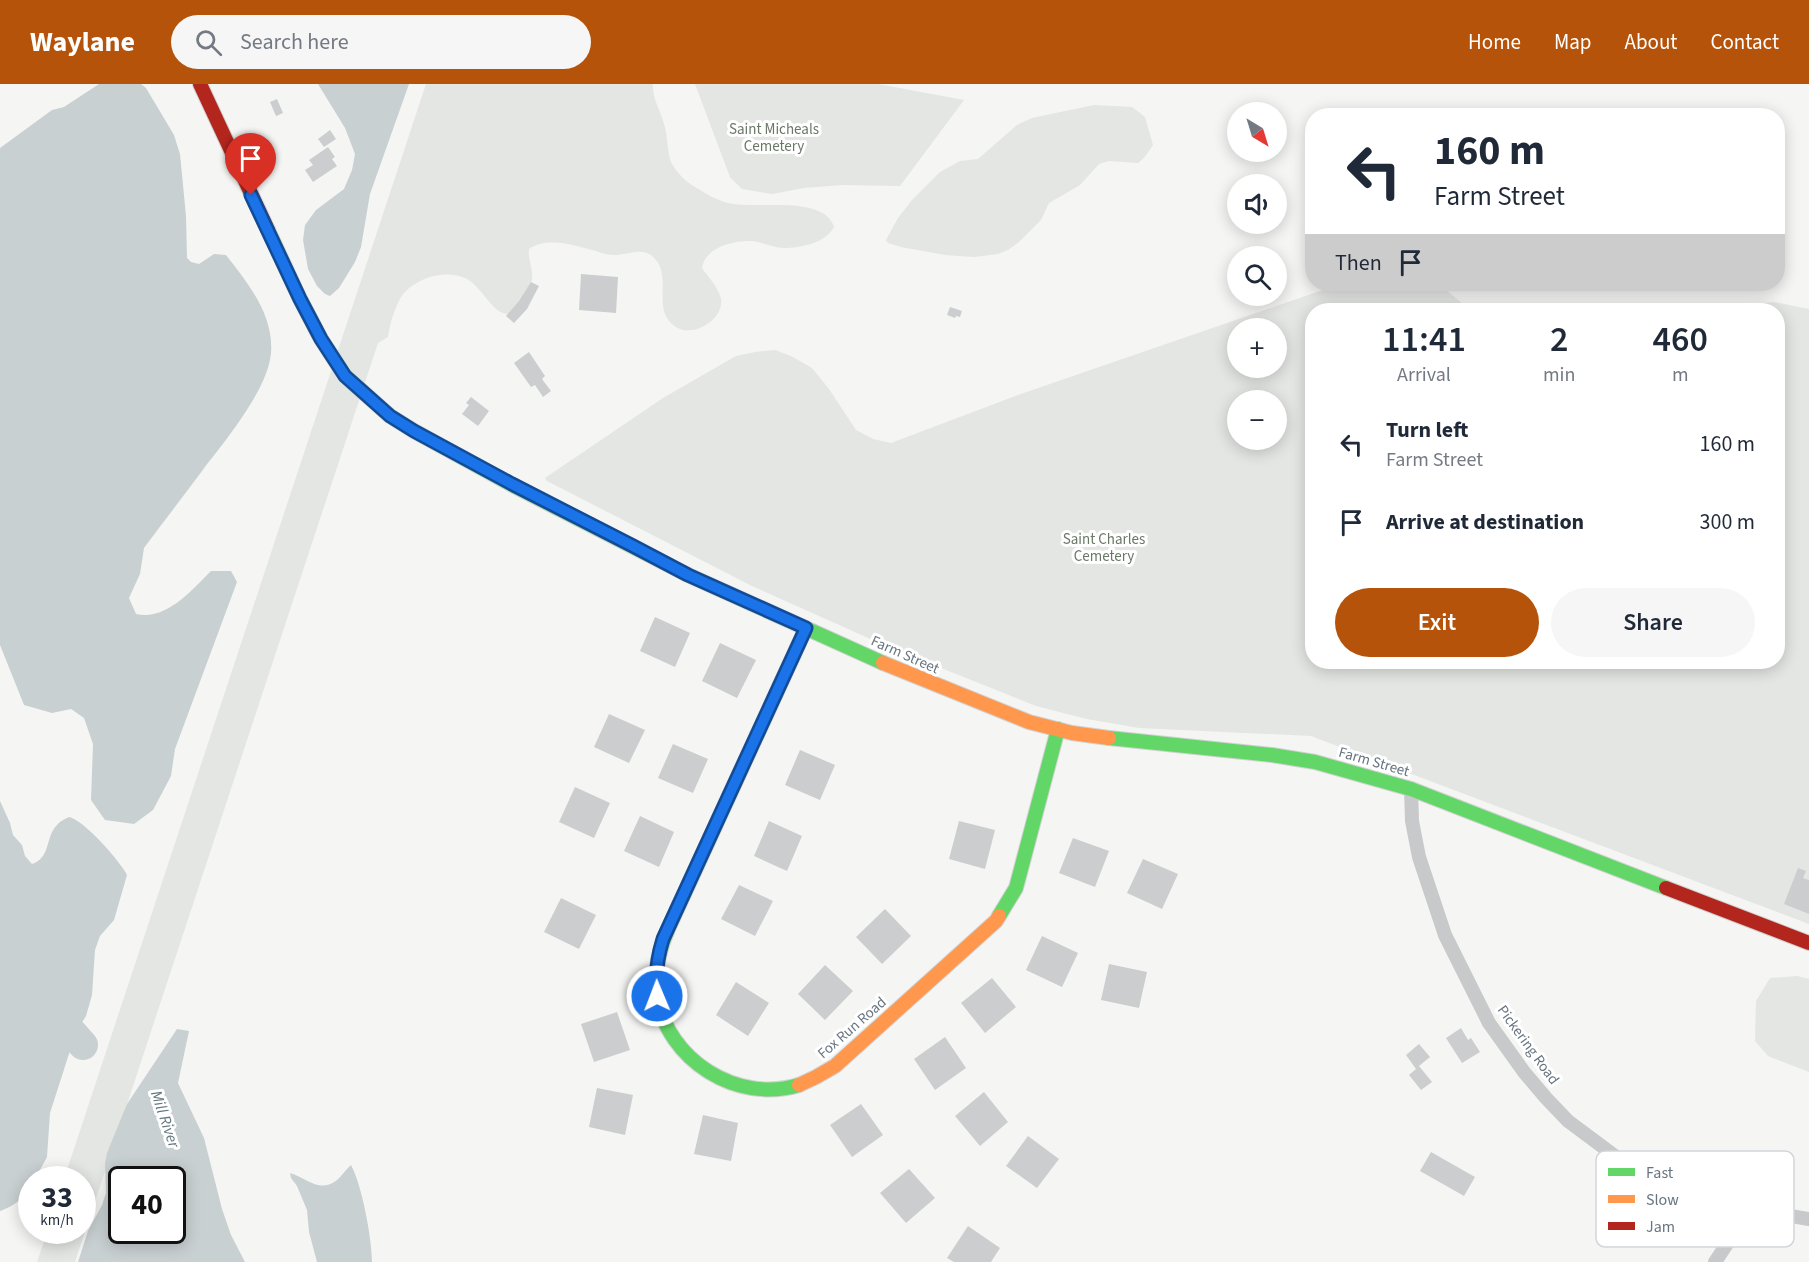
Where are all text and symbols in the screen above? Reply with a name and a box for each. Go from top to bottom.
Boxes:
search box [171,15,591,69]
text: Waylane [30,22,135,62]
icon: search [192,26,225,59]
text: Search here [240,26,349,58]
text: Home [1468,27,1521,57]
text: Map [1554,27,1592,57]
text: About [1625,27,1677,57]
text: Contact [1710,27,1779,57]
north arrow [1227,102,1287,162]
map controls [1227,102,1287,450]
park label: Saint Micheals Cemetery [729,119,819,157]
text: 160 m [1434,121,1545,181]
icon: left [1335,132,1413,210]
pin [225,133,276,195]
icon: arrive [234,142,267,175]
button: sound [1227,174,1287,234]
text: Farm Street [1434,177,1565,216]
button: search [1227,246,1287,306]
icon: arrive [1394,246,1427,279]
text: Then [1335,247,1382,279]
text: 11:41 [1382,314,1466,365]
text: 2 [1550,314,1568,365]
text: 460 [1652,314,1708,365]
button: + [1227,318,1287,378]
text: Arrival [1397,361,1451,389]
text: min [1543,361,1575,389]
text: m [1672,361,1688,389]
button: − [1227,390,1287,450]
text: Turn left [1386,414,1468,446]
icon: left [1335,428,1368,461]
text: 160 m [1700,428,1755,460]
text: Farm Street [1386,446,1483,474]
icon: arrive [1335,506,1368,539]
text: Arrive at destination [1386,506,1584,538]
text: 300 m [1700,506,1755,538]
park label: Saint Charles Cemetery [1063,529,1145,567]
button: Exit [1335,588,1539,657]
button: Share [1551,588,1755,657]
street label: Farm Street [868,631,942,679]
street label: Farm Street [1336,742,1412,782]
position arrow [625,964,689,1028]
street label: Fox Run Road [813,992,891,1064]
street label: Pickering Road [1492,1001,1564,1089]
water label: Mill River [145,1087,186,1152]
legend [1596,1151,1794,1247]
text: Fast [1646,1162,1674,1184]
speed limit sign: 40 [108,1166,186,1244]
text: 33 [41,1176,73,1219]
text: Slow [1646,1189,1679,1211]
text: km/h [40,1210,74,1231]
text: Jam [1646,1216,1675,1238]

